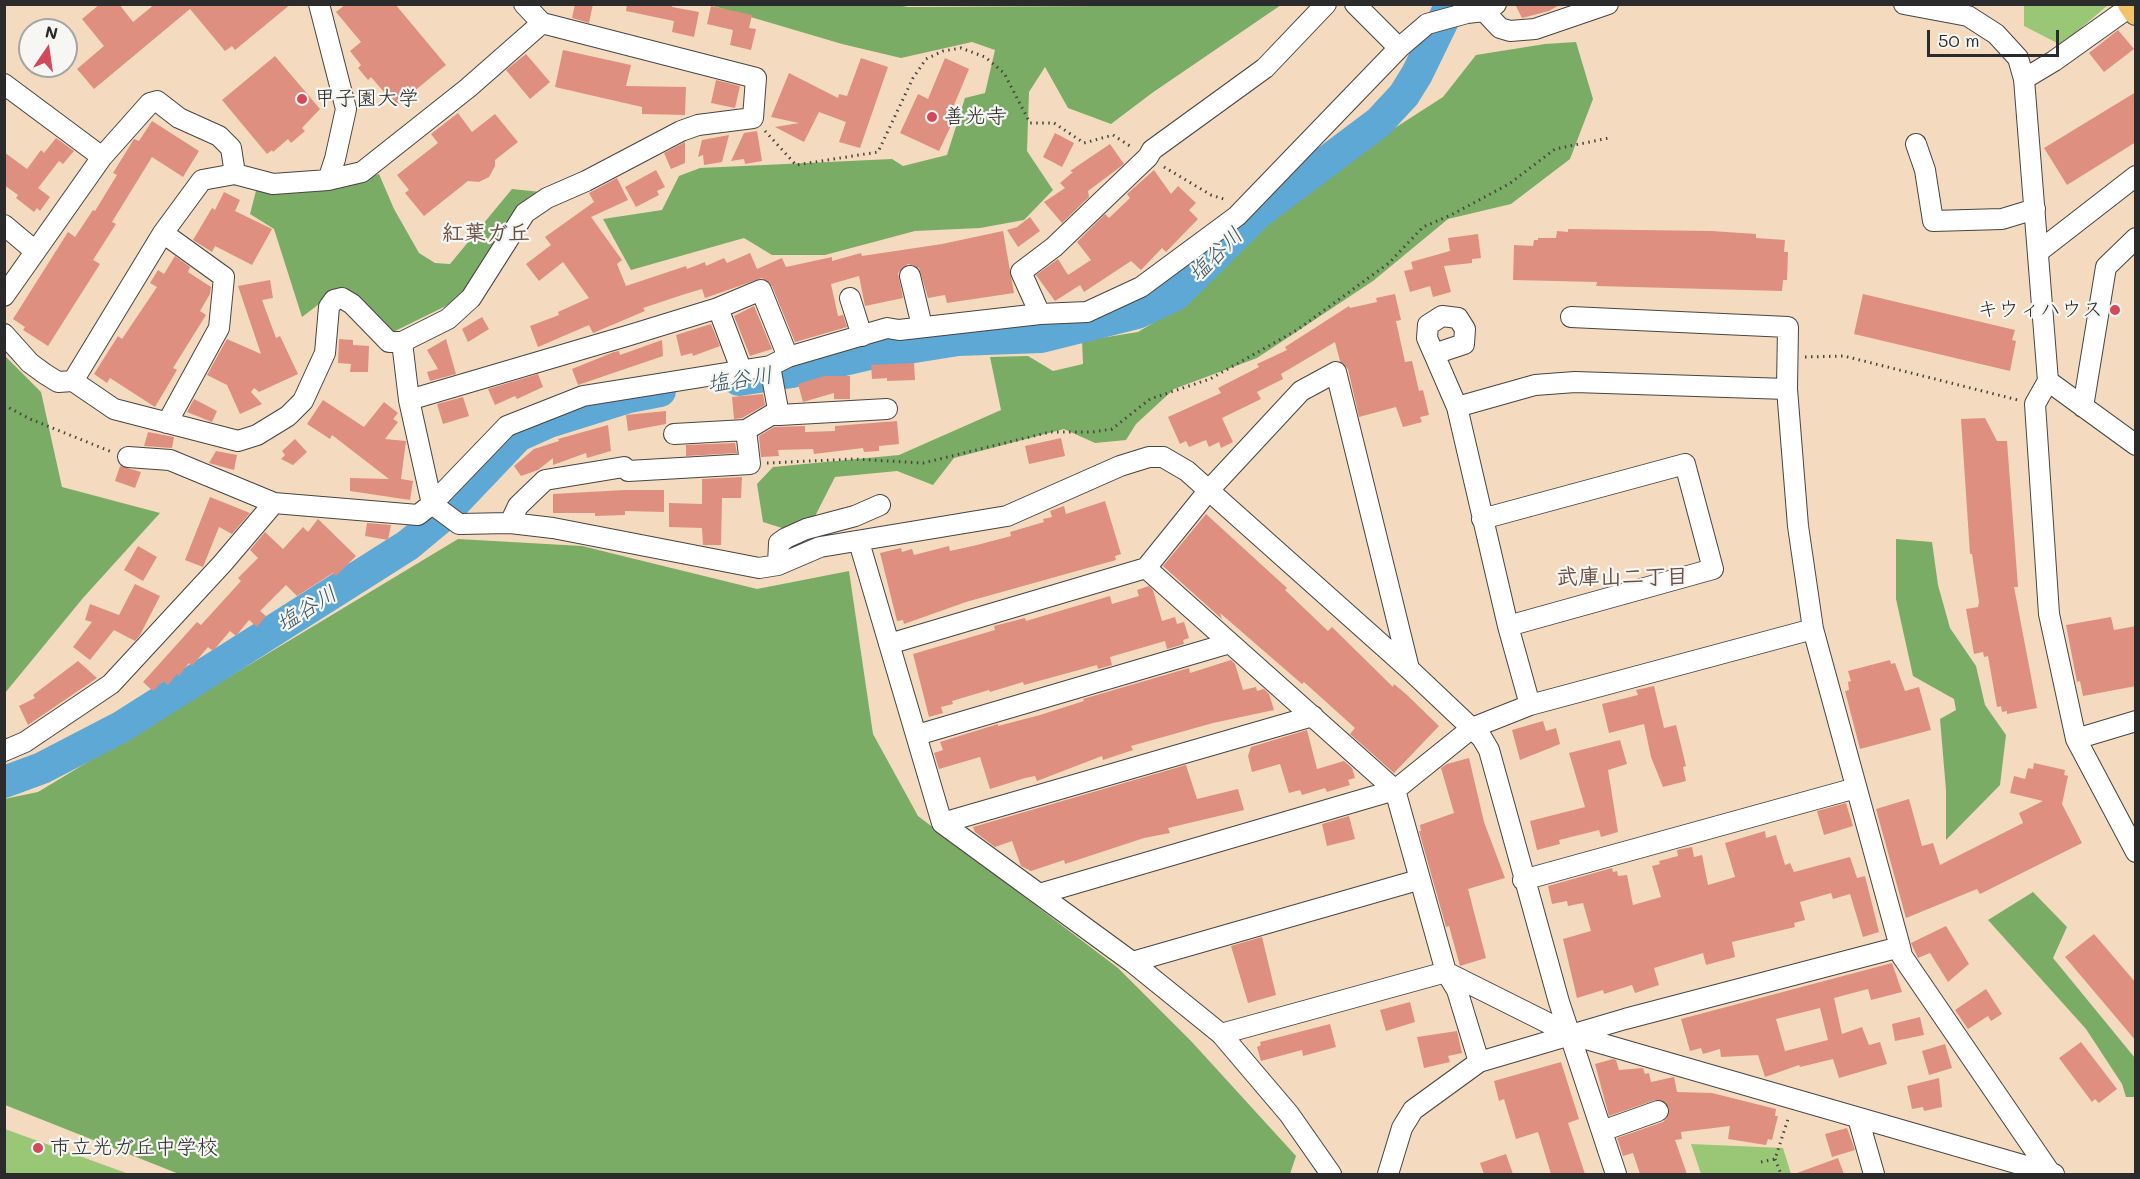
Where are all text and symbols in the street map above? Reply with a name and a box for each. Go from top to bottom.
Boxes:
north arrow [18,18,78,78]
scale bar [1930,18,2062,56]
text: N [43,20,60,44]
text: 50 m [1938,28,1980,52]
place label: 甲子園大学 [314,86,419,112]
marker: 甲子園大学 [295,92,309,106]
place label: 善光寺 [944,104,1007,130]
marker: 善光寺 [925,110,939,124]
district label: 紅葉ガ丘 [442,220,530,246]
water label: 塩谷川 [1183,222,1249,288]
place label: キウィハウス [1977,297,2103,323]
marker: キウィハウス [2108,303,2122,317]
water label: 塩谷川 [705,362,775,398]
district label: 武庫山二丁目 [1556,564,1688,590]
water label: 塩谷川 [272,580,342,638]
place label: 市立光ガ丘中学校 [50,1135,218,1161]
marker: 市立光ガ丘中学校 [31,1141,45,1155]

